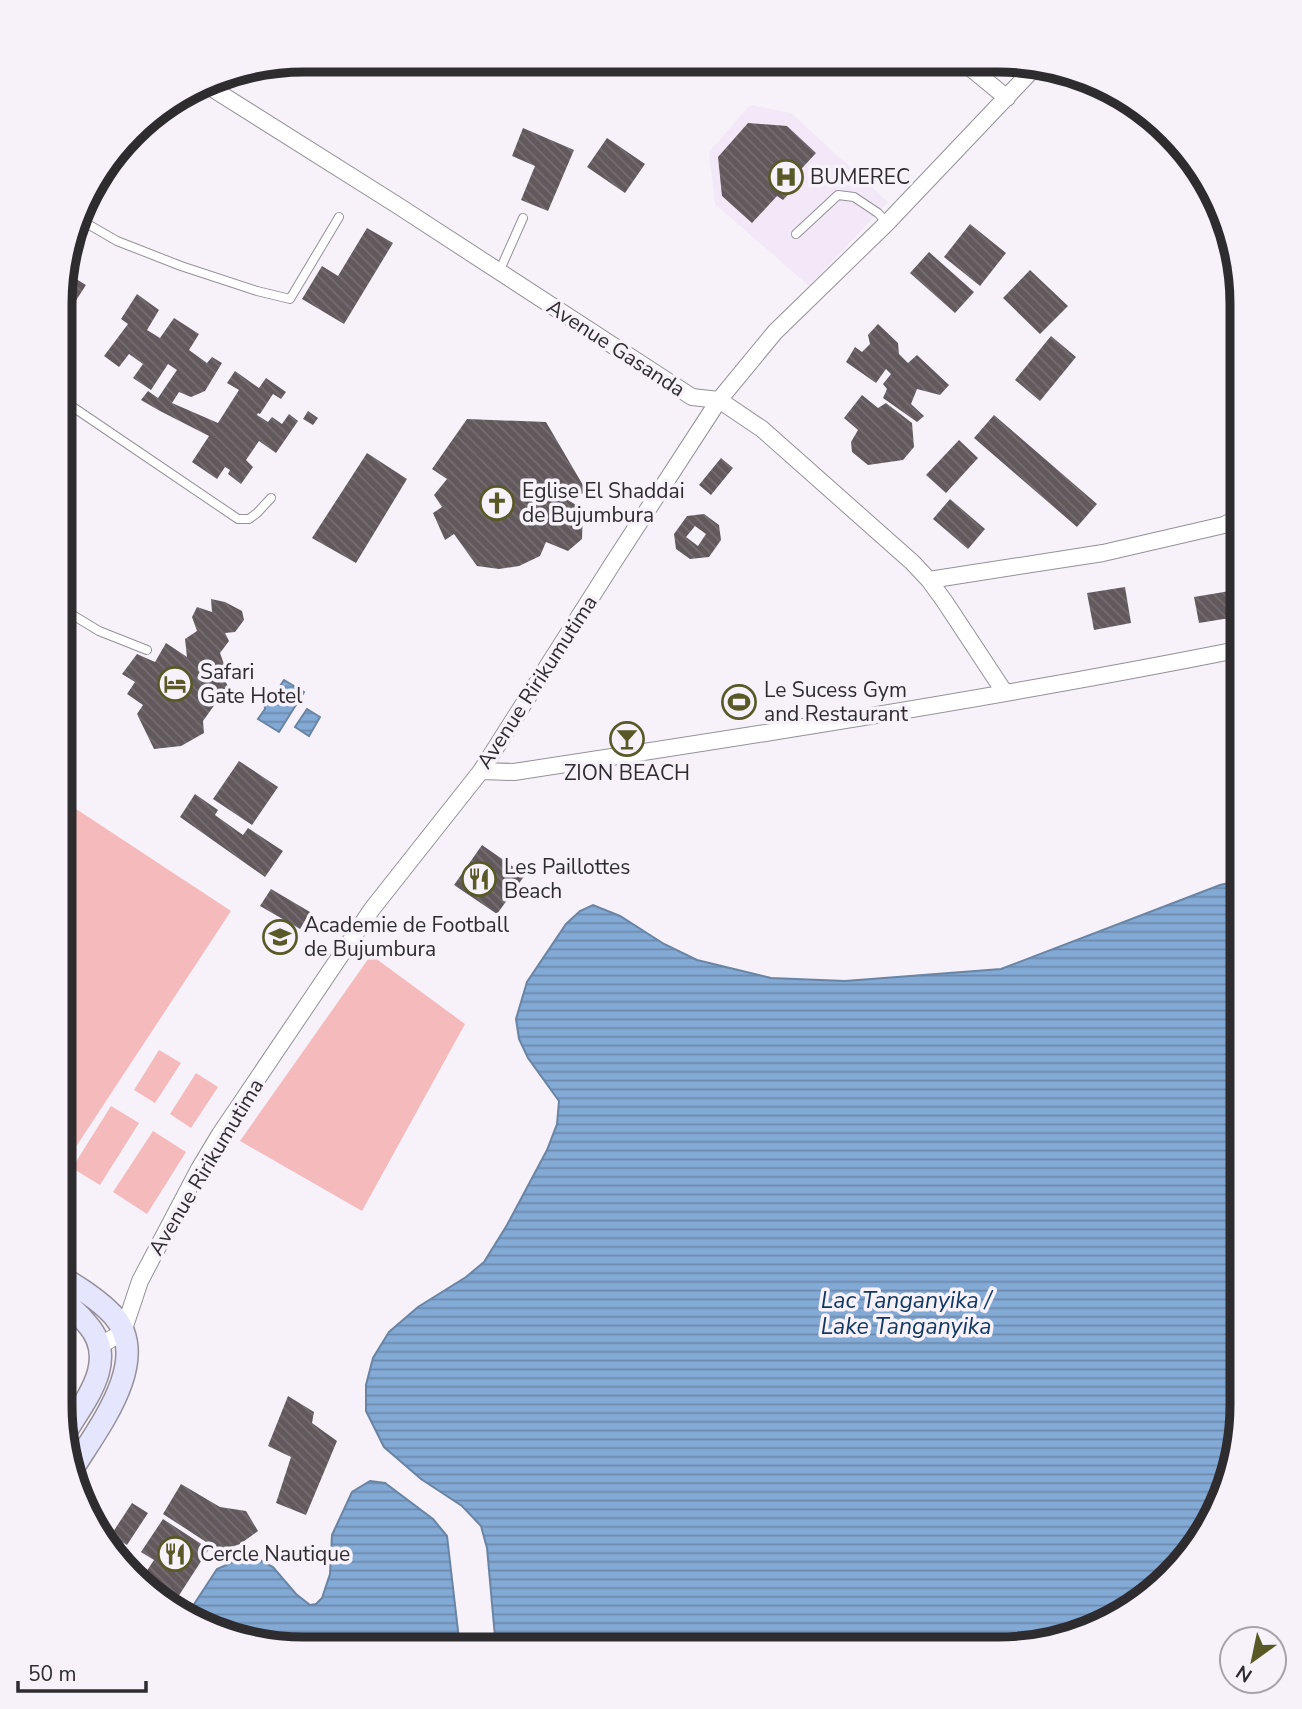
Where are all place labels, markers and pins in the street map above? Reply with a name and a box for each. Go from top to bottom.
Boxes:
hospital icon: BUMEREC [767,158,805,196]
place label: BUMEREC [810,163,910,191]
place label: Eglise El Shaddai de Bujumbura [522,477,685,529]
church icon: Eglise El Shaddai de Bujumbura [478,484,516,522]
place label: Safari Gate Hotel [200,658,303,710]
hotel icon: Safari Gate Hotel [156,665,194,703]
place label: Le Sucess Gym and Restaurant [764,676,908,728]
sports icon: Le Sucess Gym and Restaurant [720,683,758,721]
bar icon: ZION BEACH [608,720,646,758]
place label: ZION BEACH [564,759,690,787]
place label: Les Paillottes Beach [504,853,630,905]
restaurant icon: Les Paillottes Beach [460,860,498,898]
place label: Academie de Football de Bujumbura [304,911,510,963]
school or university icon: Academie de Football de Bujumbura [261,918,299,956]
restaurant icon: Cercle Nautique [156,1535,194,1573]
place label: Cercle Nautique [200,1540,350,1568]

